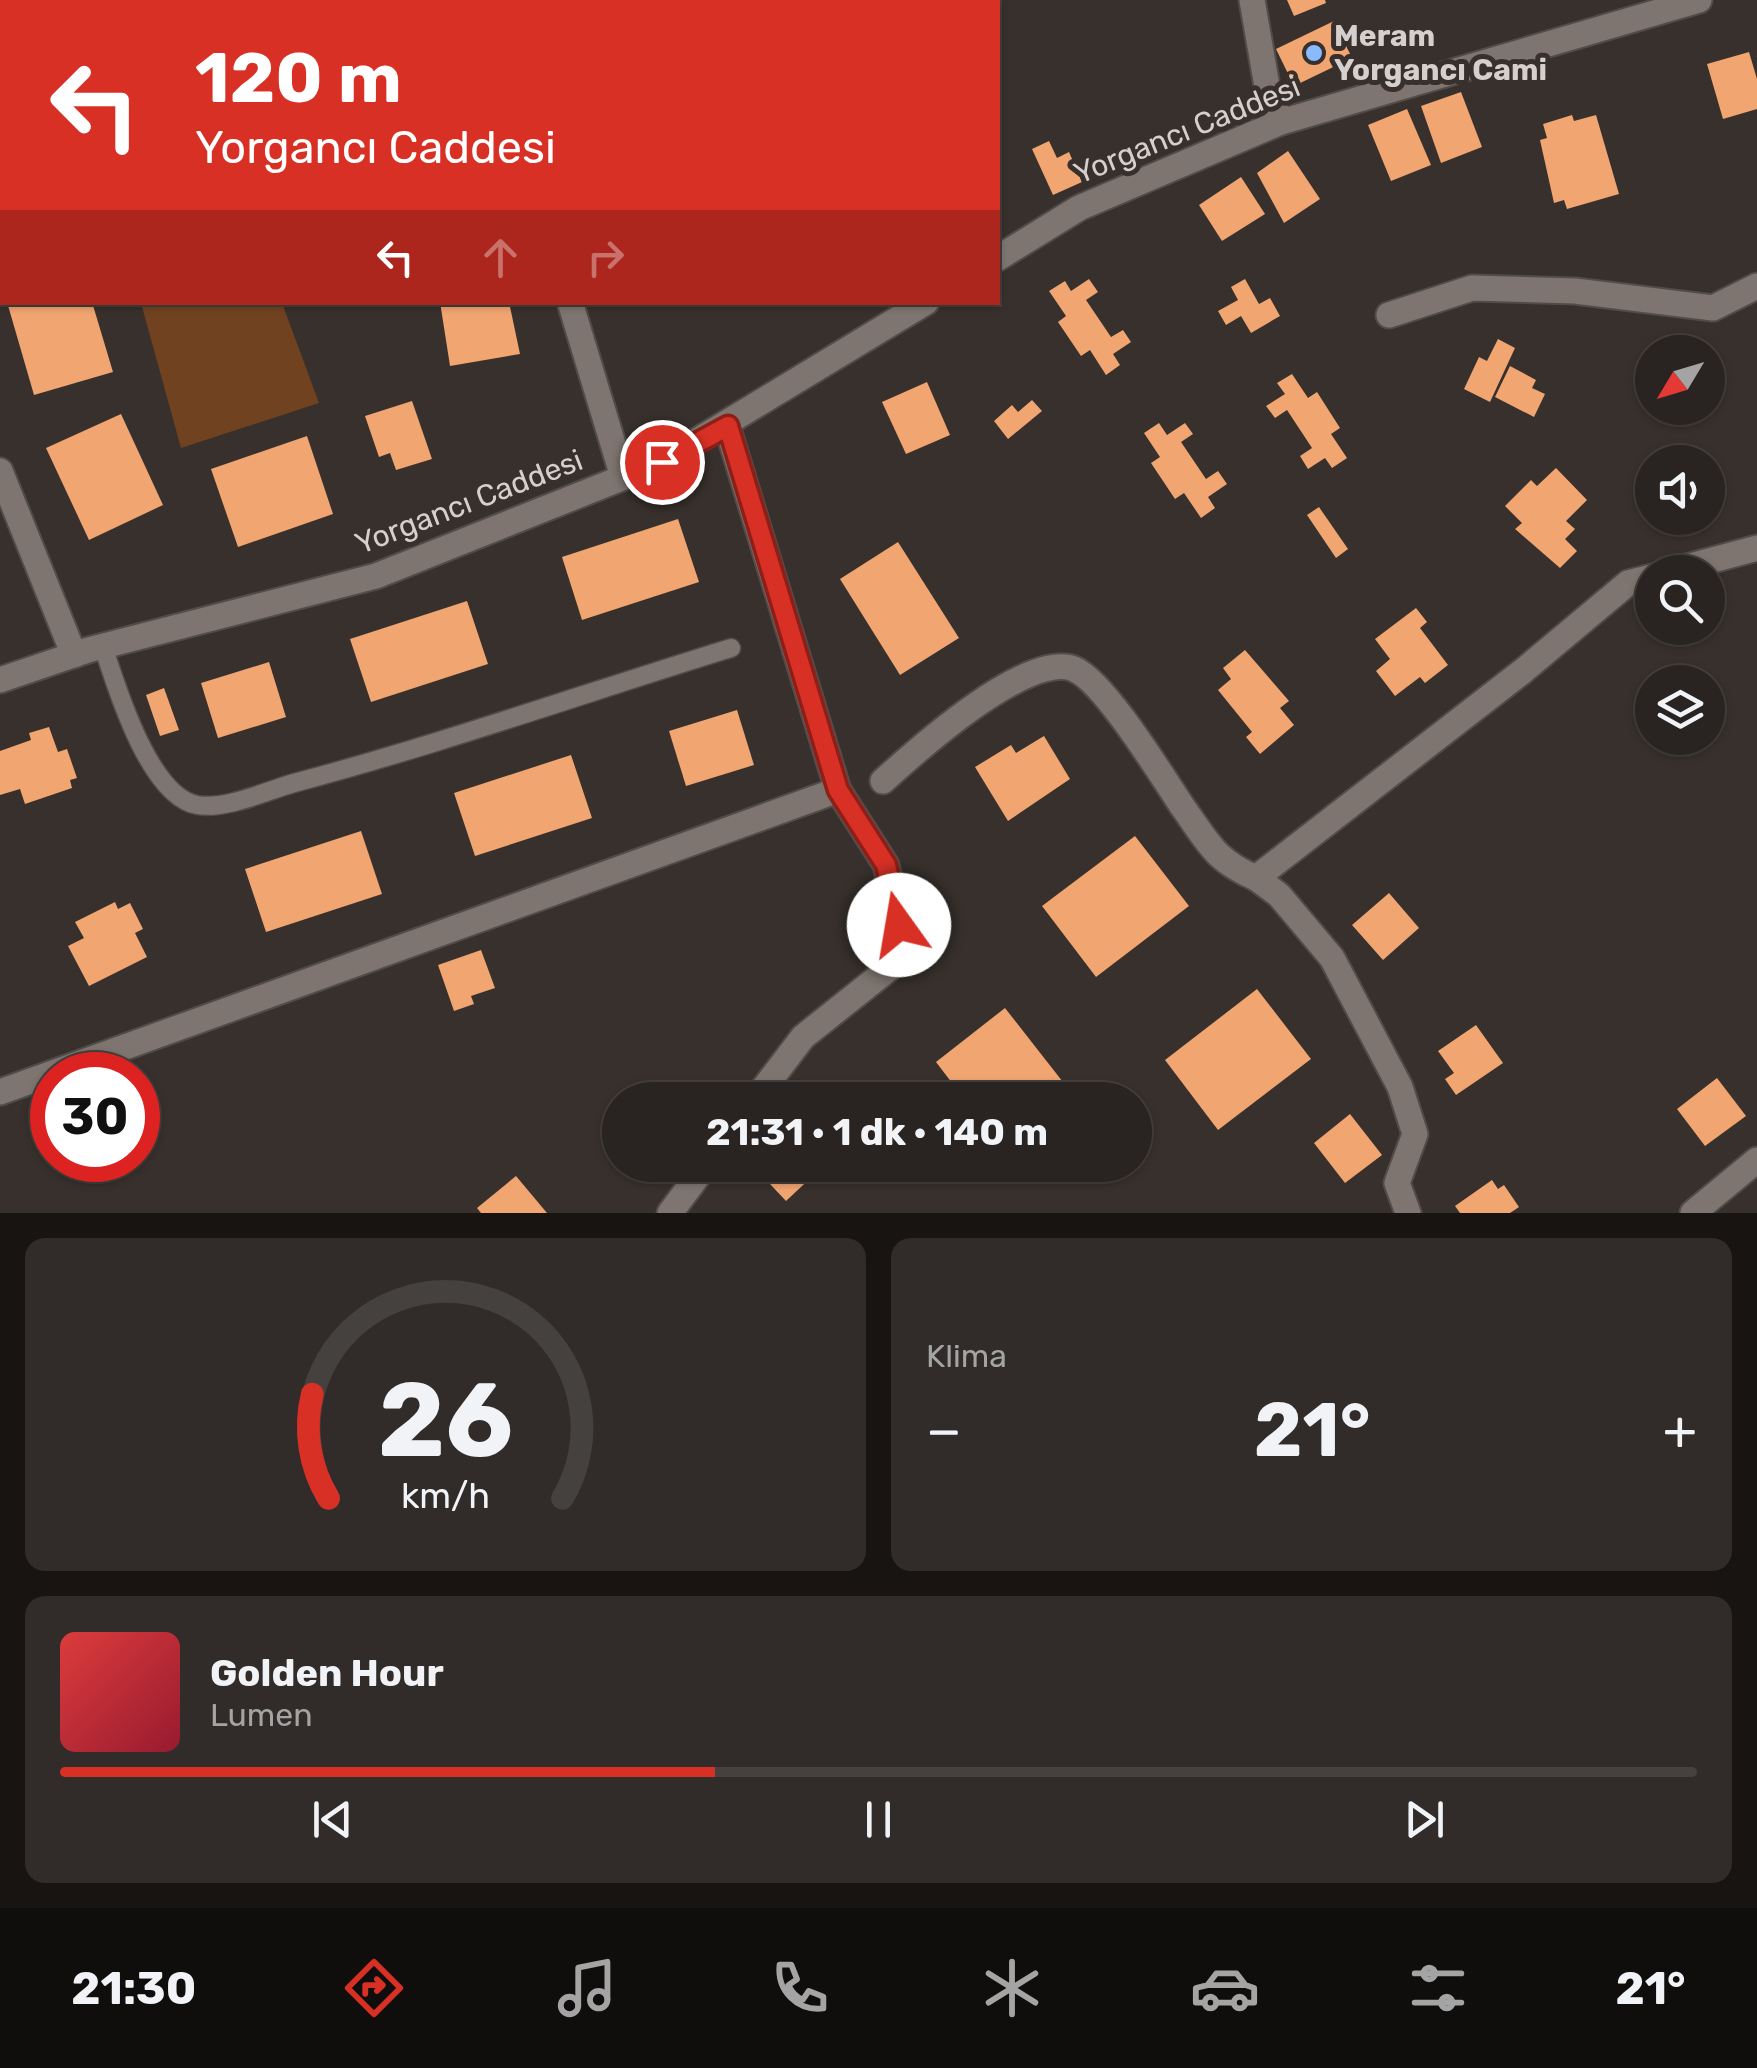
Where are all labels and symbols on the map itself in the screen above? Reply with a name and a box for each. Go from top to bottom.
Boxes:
place label: Meram Yorgancı Cami [1334,18,1547,88]
marker: Meram Yorgancı Cami [1303,42,1325,64]
street label: Yorgancı Caddesi [1069,68,1305,192]
north arrow [1635,335,1725,425]
pin [620,420,705,505]
street label: Yorgancı Caddesi [350,442,588,562]
position arrow [847,873,951,977]
speed limit sign: 30 [30,1052,160,1182]

